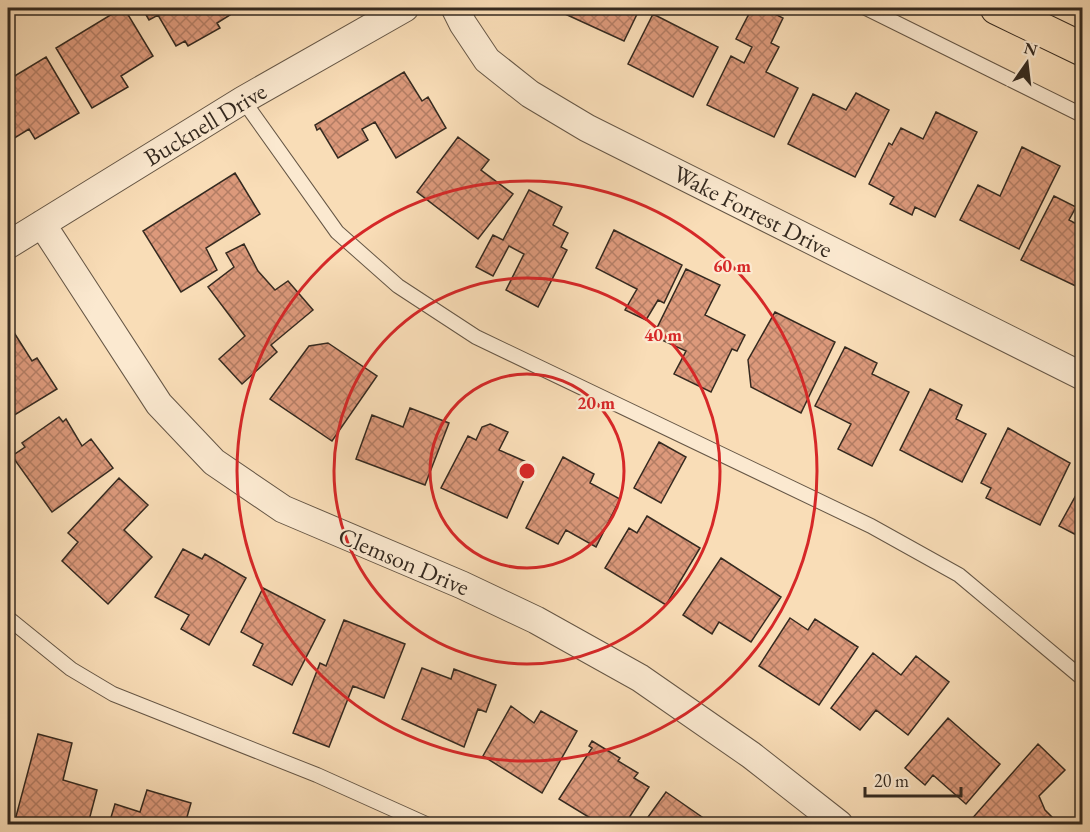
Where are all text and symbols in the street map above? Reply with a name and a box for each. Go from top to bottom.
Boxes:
north arrow [997,33,1057,93]
text: N [1022,37,1039,61]
street label: Bucknell Drive [138,75,272,173]
street label: Wake Forrest Drive [668,158,838,264]
text: 60 m [713,254,751,277]
text: 40 m [644,323,682,346]
text: 20 m [577,391,615,414]
centre of rings [517,461,537,481]
street label: Clemson Drive [334,520,474,602]
scale bar [865,760,961,798]
text: 20 m [874,769,909,792]

